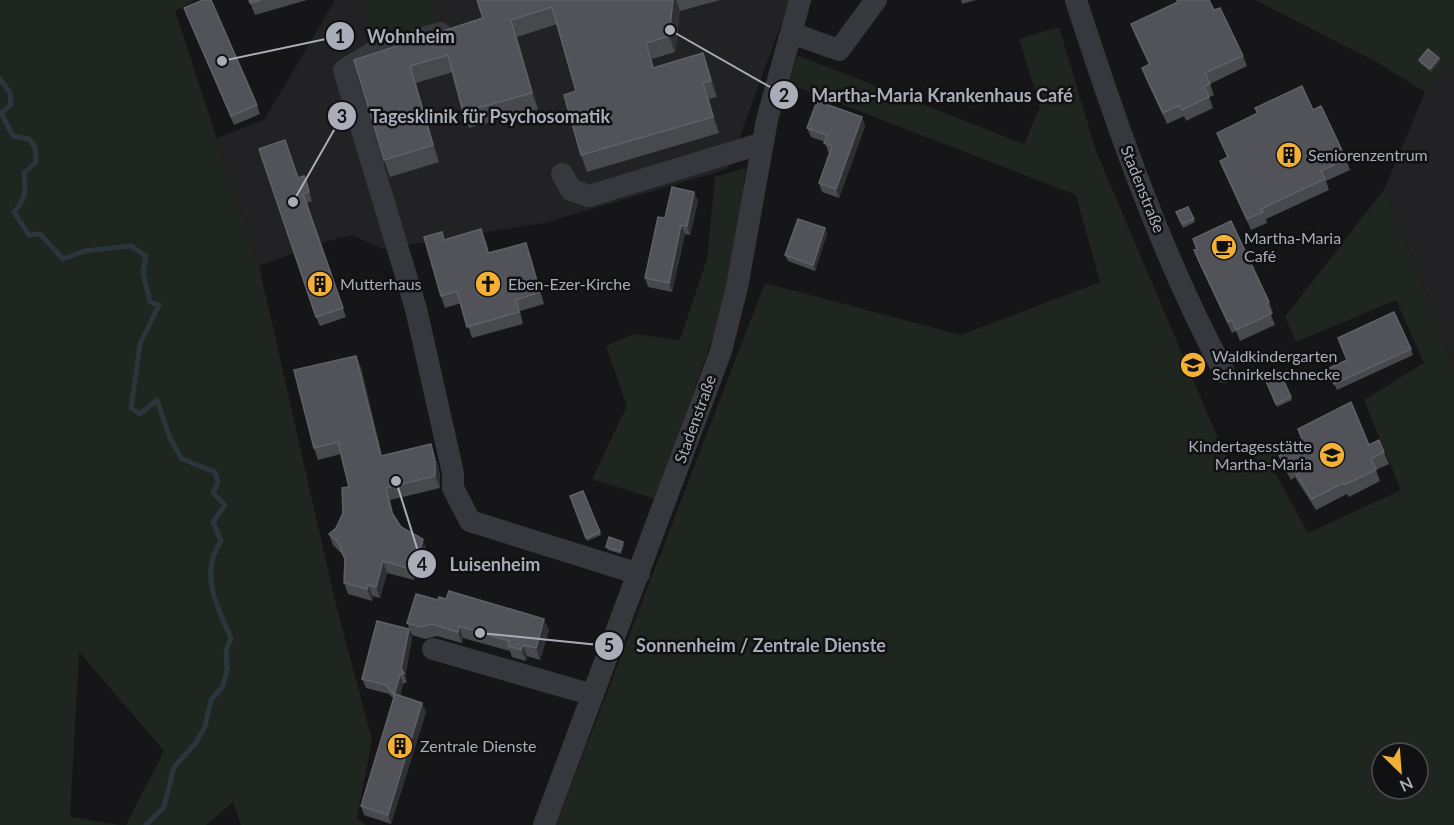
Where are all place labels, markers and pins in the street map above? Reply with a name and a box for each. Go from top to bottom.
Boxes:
callout: Wohnheim [325,18,467,54]
callout: Martha-Maria Krankenhaus Café [769,77,1085,113]
callout: Tagesklinik für Psychosomatik [327,98,622,134]
building icon: Seniorenzentrum [1274,140,1304,170]
place label: Seniorenzentrum [1308,145,1428,164]
place label: Martha-Maria Café [1244,228,1341,265]
cafe icon: Martha-Maria Café [1209,232,1239,262]
building icon: Mutterhaus [305,269,335,299]
church icon: Eben-Ezer-Kirche [473,269,503,299]
place label: Mutterhaus [340,274,422,293]
place label: Eben-Ezer-Kirche [508,274,631,293]
place label: Waldkindergarten Schnirkelschnecke [1212,346,1340,383]
school or university icon: Waldkindergarten Schnirkelschnecke [1178,350,1208,380]
place label: Kindertagesstätte Martha-Maria [1188,436,1312,473]
school or university icon: Kindertagesstätte Martha-Maria [1317,440,1347,470]
callout: Luisenheim [407,546,552,582]
callout: Sonnenheim / Zentrale Dienste [594,628,898,664]
building icon: Zentrale Dienste [385,731,415,761]
place label: Zentrale Dienste [420,736,537,755]

